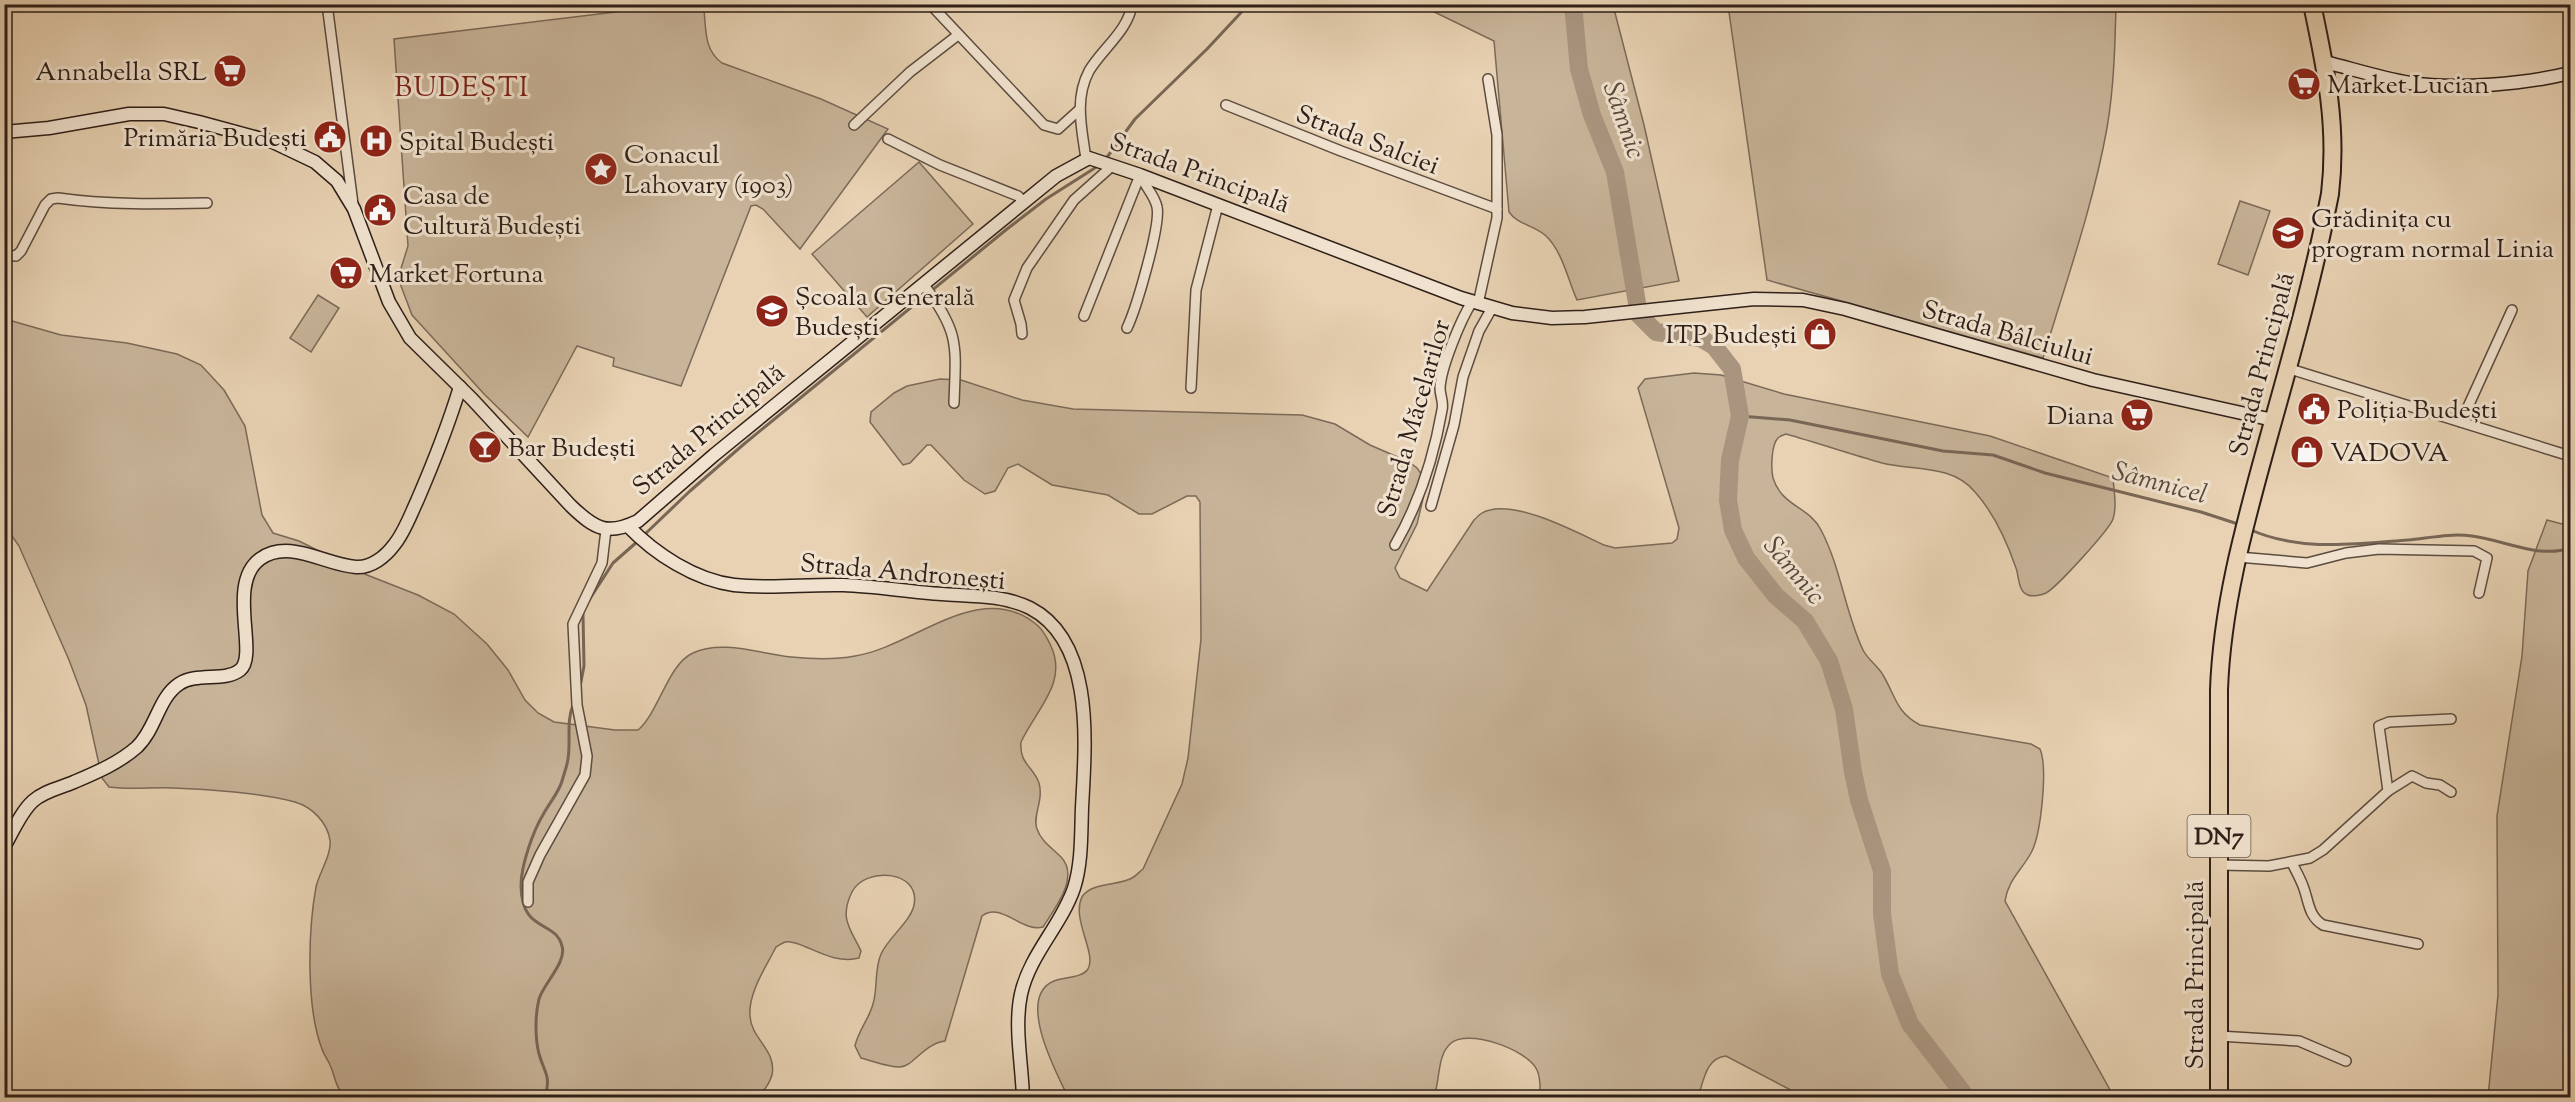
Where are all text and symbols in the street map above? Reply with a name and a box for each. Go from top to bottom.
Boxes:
supermarket icon: Annabella SRL [212,53,248,89]
place label: Annabella SRL [35,55,207,92]
supermarket icon: Market Lucian [2286,66,2322,102]
place label: Market Lucian [2327,68,2489,105]
district label: BUDEȘTI [394,69,530,109]
water label: Sâmnic [1591,77,1654,165]
street label: Strada Salciei [1290,97,1444,186]
public building icon: Primăria Budești [312,119,348,155]
place label: Primăria Budești [123,121,307,158]
hospital icon: Spital Budești [358,123,394,159]
place label: Spital Budești [399,125,554,162]
street label: Strada Principală [1104,125,1294,224]
place label: Conacul Lahovary (1903) [624,138,793,205]
place icon: Conacul Lahovary (1903) [583,151,619,187]
place label: Casa de Cultură Budești [403,179,581,246]
public building icon: Casa de Cultură Budești [362,192,398,228]
place label: Grădinița cu program normal Linia [2311,202,2554,269]
school or university icon: Grădinița cu program normal Linia [2270,215,2306,251]
supermarket icon: Market Fortuna [328,255,364,291]
place label: Market Fortuna [369,257,543,294]
street label: Strada Principală [2221,268,2306,461]
place label: Școala Generală Budești [795,280,975,347]
street label: Strada Bâlciului [1917,292,2097,377]
school or university icon: Școala Generală Budești [754,293,790,329]
street label: Strada Măcelarilor [1369,315,1461,522]
shop icon: ITP Budești [1802,316,1838,352]
place label: ITP Budești [1666,318,1797,355]
street label: Strada Principală [625,356,794,506]
public building icon: Poliția Budești [2296,391,2332,427]
place label: Poliția Budești [2337,393,2497,430]
supermarket icon: Diana [2119,397,2155,433]
place label: Diana [2047,399,2114,436]
bar icon: Bar Budești [467,429,503,465]
place label: Bar Budești [508,431,636,468]
shop icon: VADOVA [2289,434,2325,470]
place label: VADOVA [2330,436,2449,473]
water label: Sâmnicel [2108,453,2211,516]
water label: Sâmnic [1753,529,1833,614]
street label: Strada Andronești [798,546,1007,601]
road number: DN7 [2188,815,2250,857]
street label: Strada Principală [2178,880,2215,1070]

